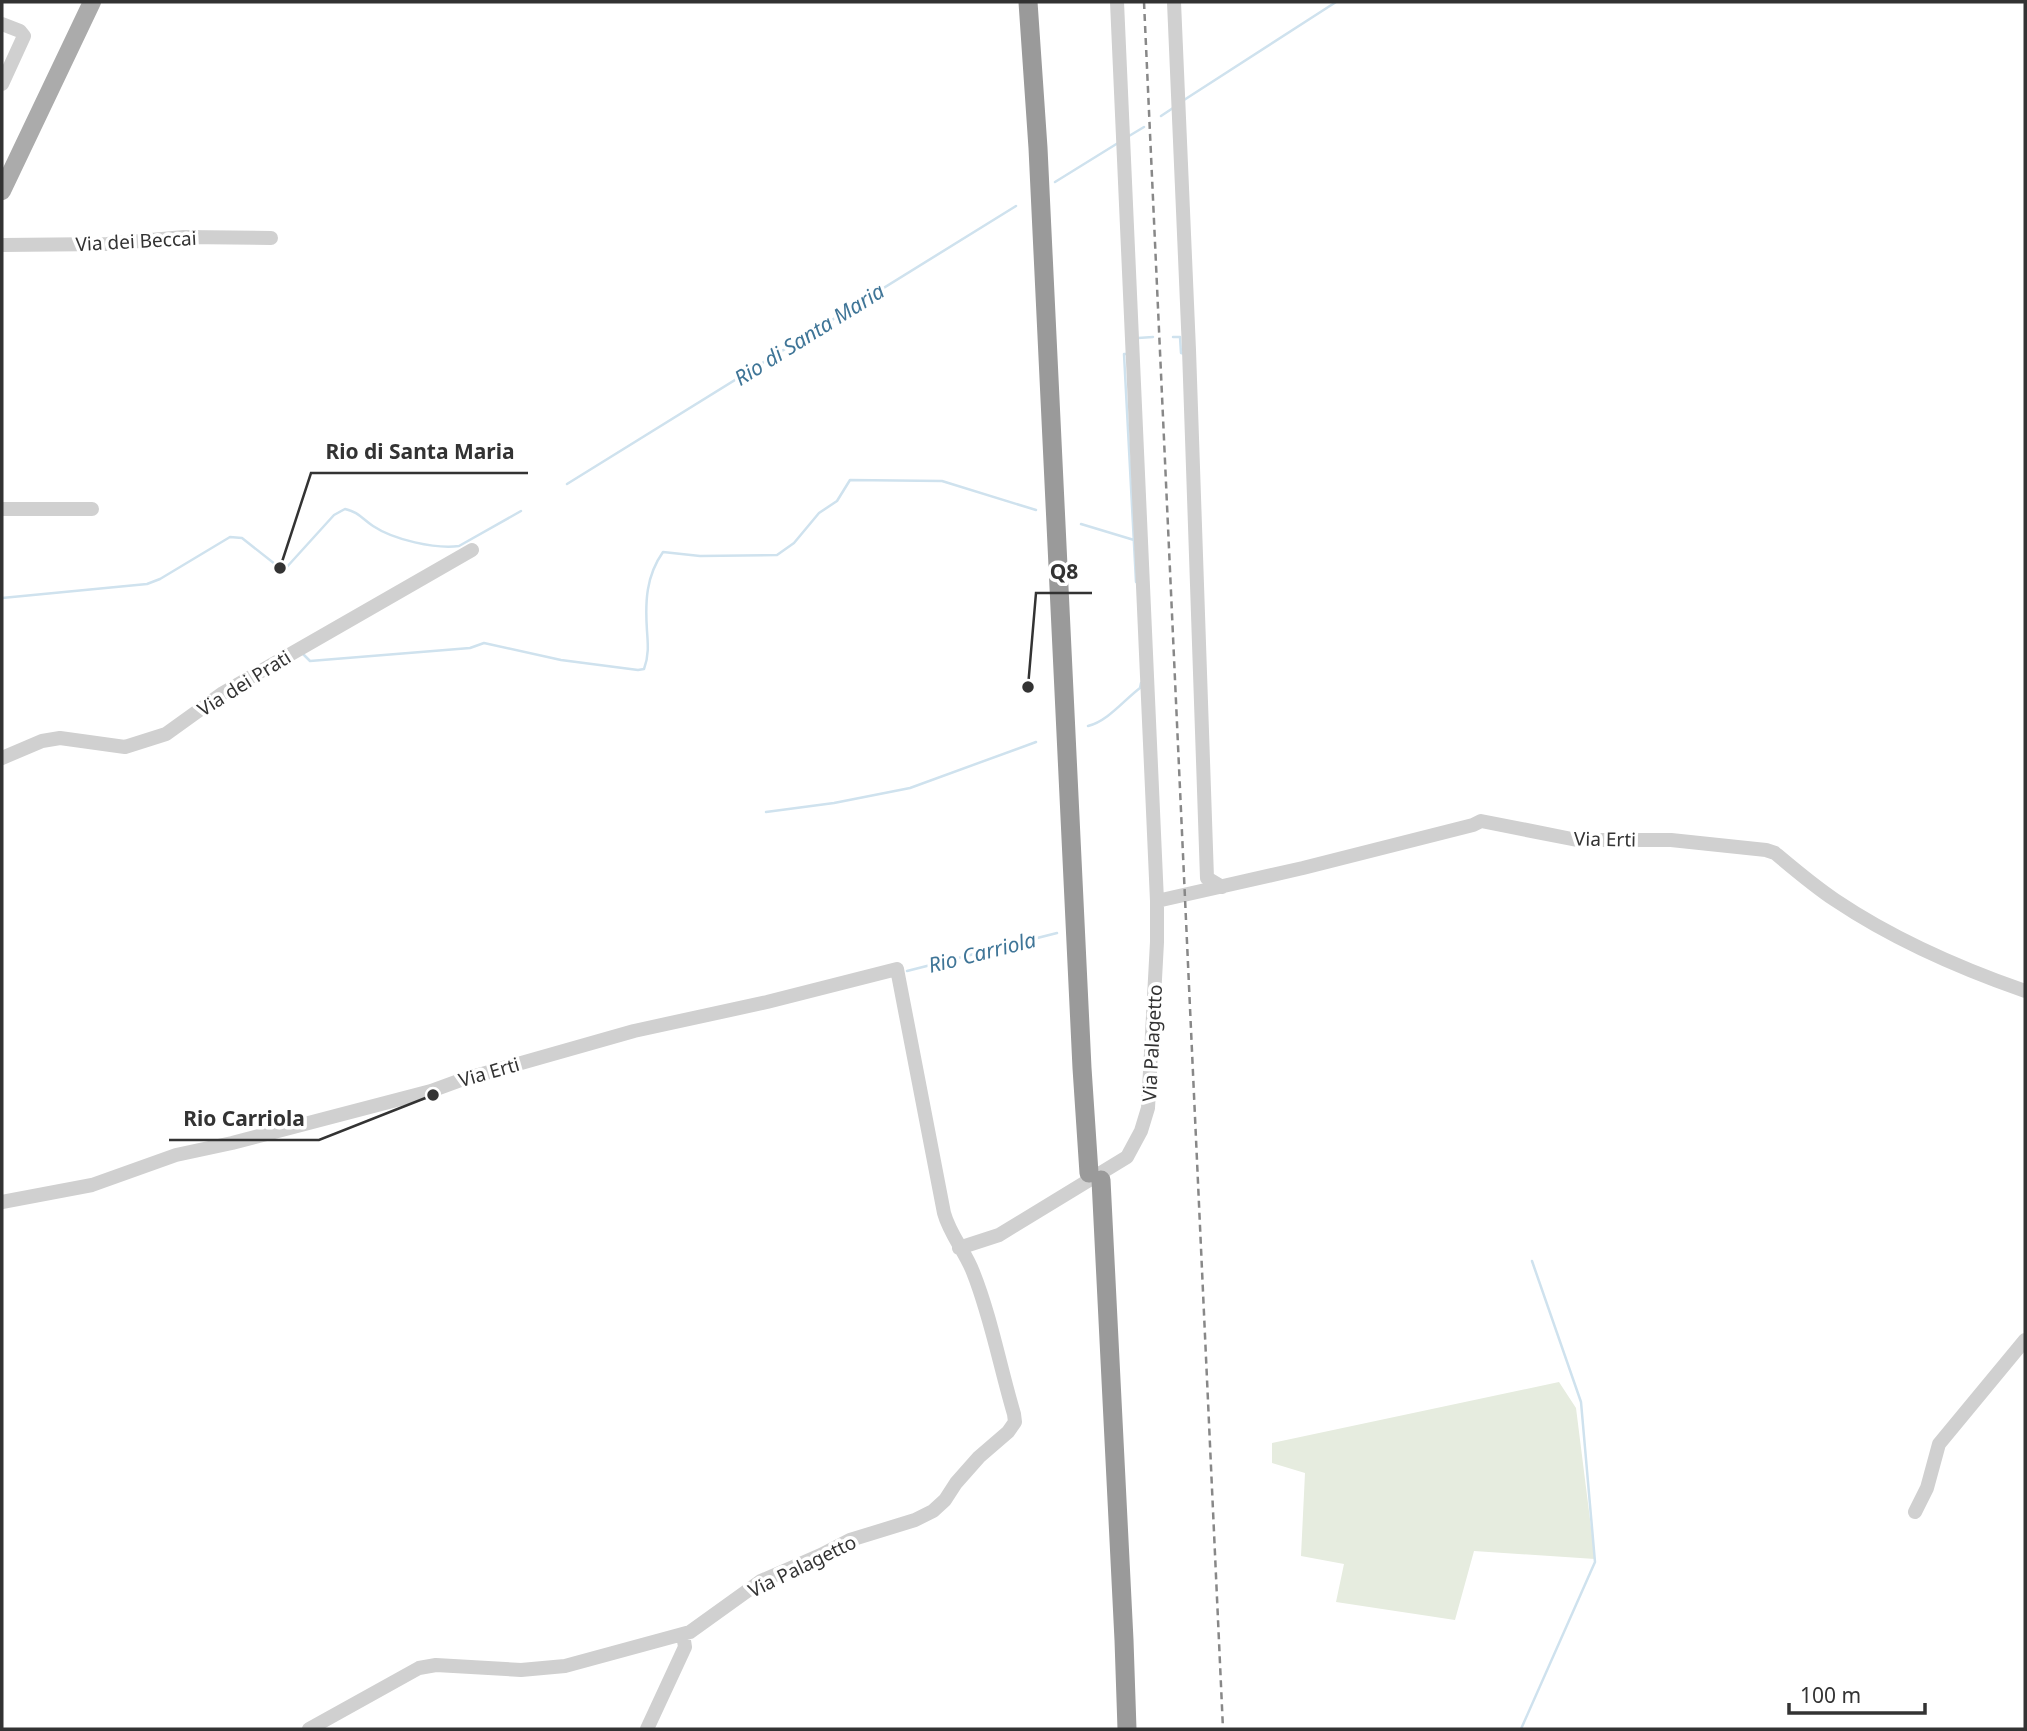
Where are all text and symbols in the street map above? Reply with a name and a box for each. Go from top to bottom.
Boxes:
street label: Via dei Beccai [75,225,197,257]
water label: Rio di Santa Maria [729,276,889,391]
callout: Rio di Santa Maria [311,431,528,473]
text: Rio di Santa Maria [325,437,515,465]
callout: Q8 [1036,551,1092,593]
text: Q8 [1050,557,1078,585]
street label: Via dei Prati [192,644,296,722]
street label: Via Erti [1574,825,1636,853]
water label: Rio Carriola [925,925,1039,979]
street label: Via Palagetto [1136,984,1168,1102]
street label: Via Erti [456,1051,522,1093]
callout: Rio Carriola [169,1098,319,1140]
text: Rio Carriola [183,1104,305,1132]
street label: Via Palagetto [744,1529,860,1603]
scale bar [1789,1672,1926,1716]
text: 100 m [1800,1681,1861,1709]

